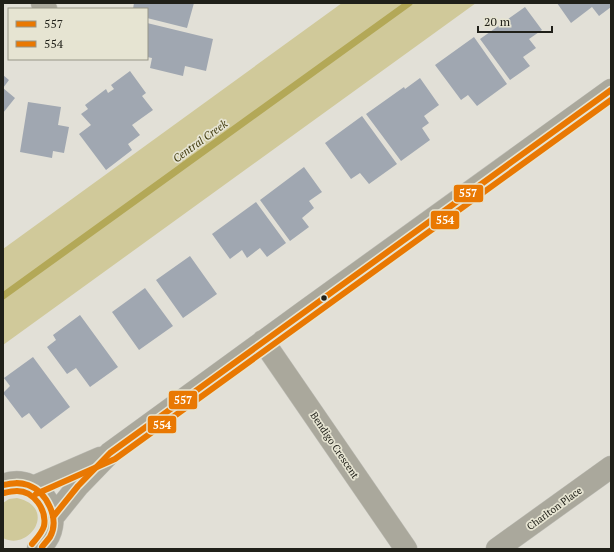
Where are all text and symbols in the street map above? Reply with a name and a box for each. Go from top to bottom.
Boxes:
legend [8,8,148,60]
scale bar [478,8,552,34]
text: 20 m [484,14,511,29]
text: 557 [44,16,63,31]
text: 554 [44,36,64,51]
water label: Central Creek [170,116,231,165]
line badge: 557 [453,184,484,203]
text: 557 [459,186,477,200]
line badge: 554 [430,210,460,230]
text: 554 [436,213,455,227]
unlabelled marker [319,293,329,303]
line badge: 557 [168,390,198,410]
text: 557 [174,393,192,407]
street label: Bendigo Crescent [307,409,362,481]
line badge: 554 [147,415,177,434]
text: 554 [153,418,172,432]
street label: Charlton Place [524,484,585,533]

